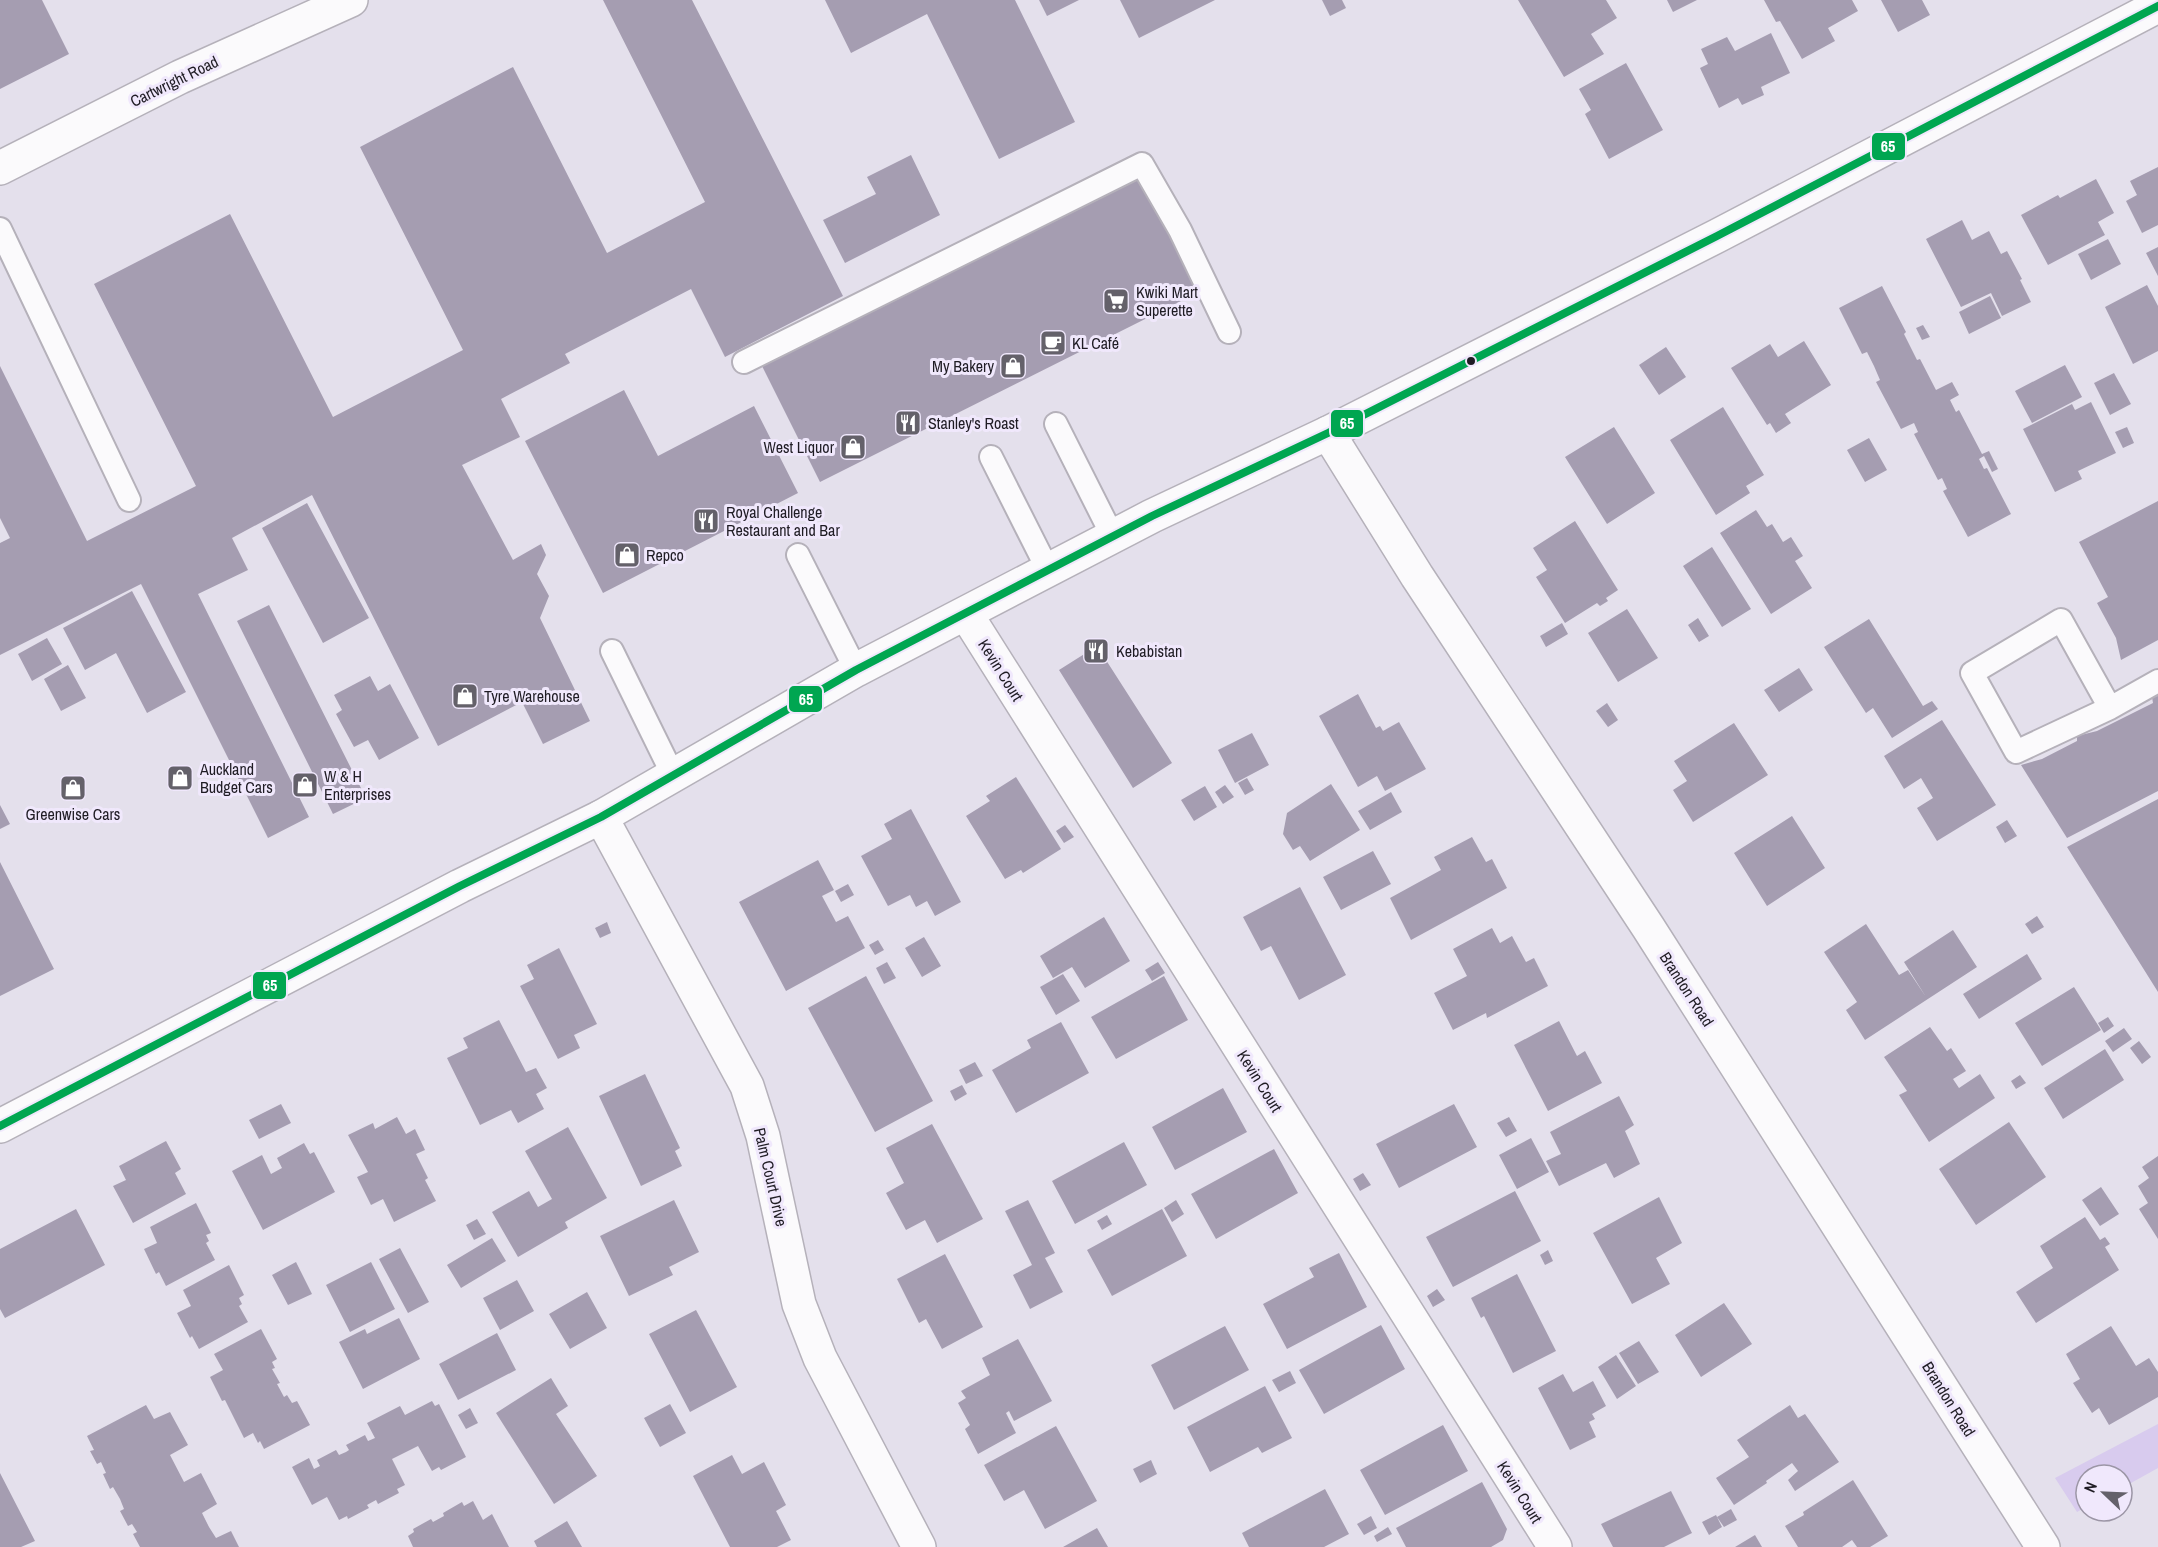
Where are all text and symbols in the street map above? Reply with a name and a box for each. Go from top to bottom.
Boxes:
street label: Cartwright Road [126,50,222,112]
line badge: 65 [1871,132,1906,161]
text: 65 [1881,135,1895,157]
place label: Kwiki Mart Superette [1136,281,1198,321]
supermarket icon: Kwiki Mart Superette [1101,286,1131,316]
cafe icon: KL Café [1038,328,1068,358]
place label: KL Café [1072,332,1119,354]
shop icon: My Bakery [998,351,1028,381]
place label: My Bakery [932,355,994,377]
unlabelled marker [1465,355,1477,367]
restaurant icon: Stanley's Roast [893,408,923,438]
line badge: 65 [1330,409,1364,438]
place label: Stanley's Roast [928,412,1019,434]
text: 65 [1340,412,1354,434]
shop icon: West Liquor [838,432,868,462]
place label: West Liquor [763,436,835,458]
place label: Royal Challenge Restaurant and Bar [726,501,840,541]
restaurant icon: Royal Challenge Restaurant and Bar [691,506,721,536]
shop icon: Repco [612,540,642,570]
place label: Repco [646,544,684,566]
street label: Kevin Court [973,635,1029,706]
restaurant icon: Kebabistan [1081,636,1111,666]
place label: Kebabistan [1116,640,1182,662]
shop icon: Tyre Warehouse [450,681,480,711]
place label: Tyre Warehouse [484,685,580,707]
line badge: 65 [788,685,823,713]
text: 65 [799,688,813,710]
place label: Auckland Budget Cars [199,758,273,798]
shop icon: Auckland Budget Cars [165,763,195,793]
place label: W & H Enterprises [324,765,391,805]
shop icon: W & H Enterprises [290,770,320,800]
shop icon: Greenwise Cars [58,773,88,803]
place label: Greenwise Cars [26,803,120,825]
street label: Brandon Road [1655,948,1719,1030]
line badge: 65 [252,971,287,1000]
text: 65 [263,974,277,996]
street label: Kevin Court [1232,1046,1288,1117]
street label: Palm Court Drive [749,1126,793,1228]
street label: Brandon Road [1917,1357,1981,1441]
street label: Kevin Court [1492,1457,1548,1528]
north arrow [2074,1463,2134,1523]
text: N [2078,1478,2102,1496]

